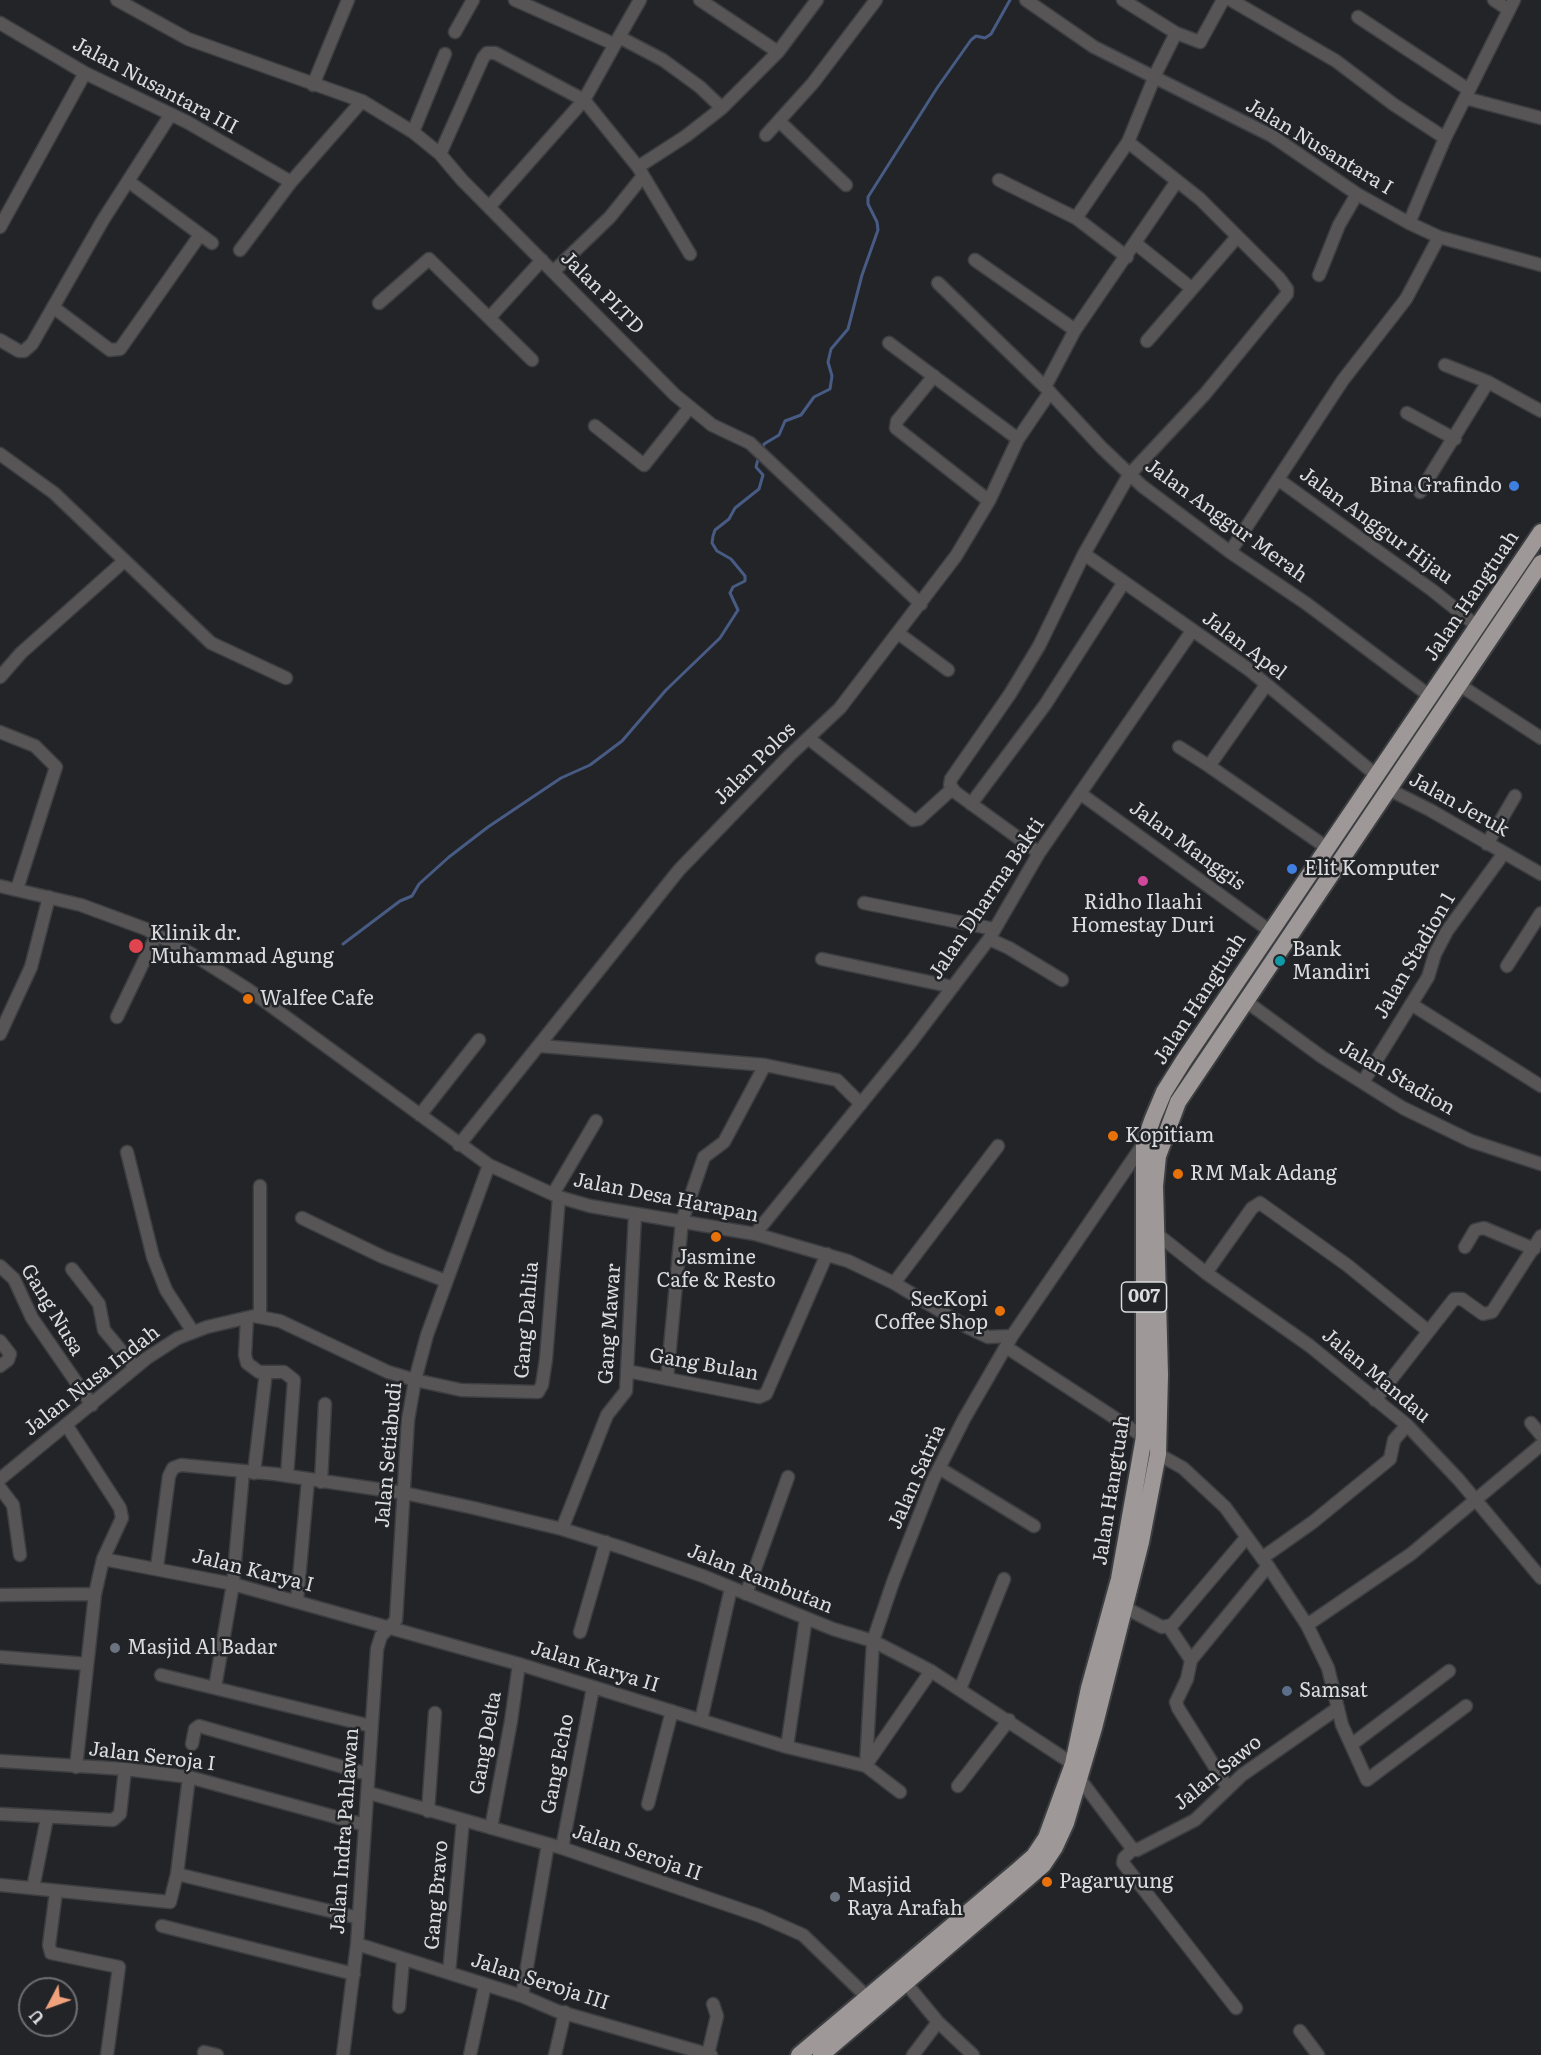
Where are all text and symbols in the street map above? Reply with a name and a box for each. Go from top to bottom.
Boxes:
street label: Jalan Nusantara III [68,32,242,140]
street label: Jalan Nusantara I [1241,94,1397,200]
street label: Jalan PLTD [555,246,649,340]
street label: Jalan Anggur Merah [1140,454,1312,588]
street label: Jalan Anggur Hijau [1295,462,1457,590]
place label: Bina Grafindo [1369,474,1502,498]
marker: Bina Grafindo [1507,479,1521,493]
street label: Jalan Hangtuah [1420,526,1524,666]
street label: Jalan Apel [1197,607,1291,685]
street label: Jalan Polos [709,718,801,810]
street label: Jalan Jeruk [1405,768,1513,842]
street label: Jalan Manggis [1124,796,1250,896]
street label: Jalan Dharma Bakti [924,814,1050,984]
place label: Elit Komputer [1304,857,1439,881]
marker: Elit Komputer [1285,862,1299,876]
marker: Ridho Ilaahi Homestay Duri [1136,874,1150,888]
street label: Jalan Stadion 1 [1369,889,1461,1023]
place label: Ridho Ilaahi Homestay Duri [1071,891,1215,938]
place label: Klinik dr. Muhammad Agung [150,922,334,969]
street label: Jalan Hangtuah [1149,929,1251,1069]
marker: Klinik dr. Muhammad Agung [127,937,145,955]
place label: Bank Mandiri [1292,938,1370,985]
marker: Bank Mandiri [1273,954,1287,968]
place label: Walfee Cafe [260,987,374,1011]
marker: Walfee Cafe [241,992,255,1006]
street label: Jalan Stadion [1335,1035,1459,1121]
place label: Kopitiam [1125,1124,1214,1148]
marker: Kopitiam [1106,1129,1120,1143]
place label: RM Mak Adang [1190,1162,1337,1186]
marker: RM Mak Adang [1171,1167,1185,1181]
street label: Jalan Desa Harapan [571,1168,761,1228]
marker: Jasmine Cafe & Resto [709,1230,723,1244]
place label: Jasmine Cafe & Resto [656,1246,776,1293]
street label: Gang Nusa [15,1260,89,1360]
street label: Gang Dahlia [510,1260,544,1380]
street label: Gang Mawar [594,1263,626,1385]
road number: 007 [1122,1282,1166,1312]
place label: SecKopi Coffee Shop [874,1288,988,1335]
marker: SecKopi Coffee Shop [993,1304,1007,1318]
street label: Jalan Nusa Indah [19,1321,165,1441]
street label: Jalan Mandau [1317,1324,1435,1428]
street label: Gang Bulan [648,1344,760,1386]
street label: Jalan Setiabudi [371,1381,407,1529]
street label: Jalan Hangtuah [1088,1413,1136,1567]
street label: Jalan Satria [883,1421,951,1533]
street label: Jalan Rambutan [684,1539,836,1619]
street label: Jalan Karya I [190,1544,316,1598]
place label: Masjid Al Badar [127,1636,277,1660]
street label: Jalan Karya II [528,1636,662,1698]
marker: Masjid Al Badar [108,1641,122,1655]
place label: Samsat [1299,1679,1368,1703]
marker: Samsat [1280,1684,1294,1698]
street label: Gang Delta [465,1689,507,1797]
street label: Gang Echo [537,1712,579,1816]
street label: Jalan Indra Pahlawan [326,1727,364,1935]
street label: Jalan Sawo [1169,1730,1267,1816]
street label: Jalan Seroja I [87,1737,217,1777]
street label: Jalan Seroja II [569,1820,705,1886]
street label: Gang Bravo [420,1839,454,1951]
place label: Pagaruyung [1059,1870,1173,1894]
place label: Masjid Raya Arafah [847,1874,963,1921]
marker: Pagaruyung [1040,1875,1054,1889]
marker: Masjid Raya Arafah [828,1890,842,1904]
street label: Jalan Seroja III [468,1948,612,2016]
north arrow [18,1977,78,2037]
text: U [23,2005,49,2030]

